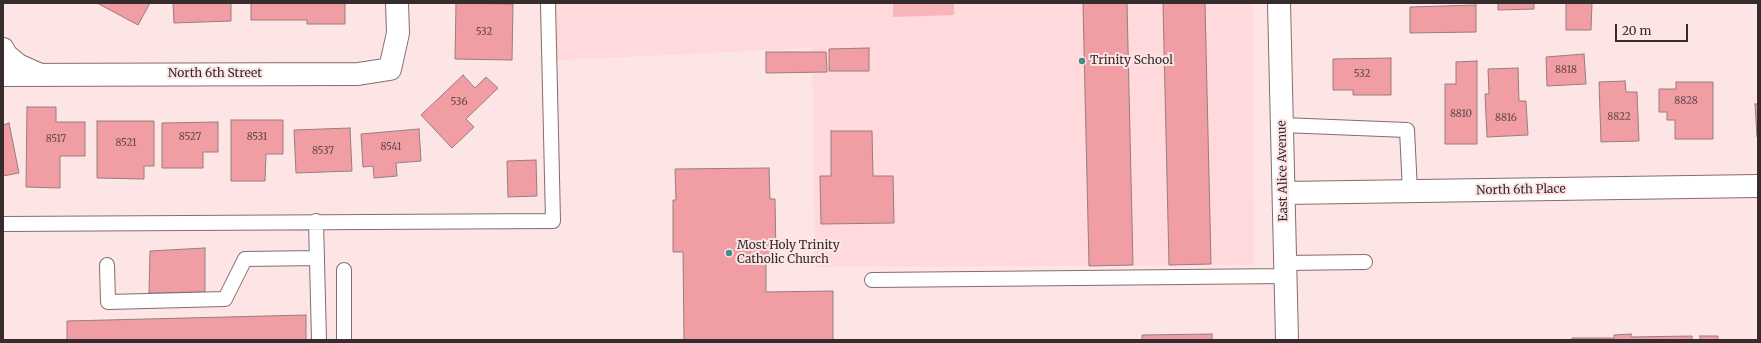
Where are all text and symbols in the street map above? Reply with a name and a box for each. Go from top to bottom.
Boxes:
scale bar [1617,16,1690,42]
text: 20 m [1622,23,1651,38]
house number: 532 [476,26,492,38]
place label: Trinity School [1090,54,1173,68]
marker: Trinity School [1077,56,1087,66]
house number: 8818 [1555,64,1577,76]
street label: North 6th Street [168,67,262,81]
house number: 532 [1354,68,1370,80]
house number: 8828 [1674,95,1698,107]
house number: 536 [450,96,468,108]
house number: 8810 [1450,108,1472,120]
house number: 8822 [1607,111,1631,123]
house number: 8816 [1495,112,1517,124]
street label: East Alice Avenue [1275,120,1291,222]
house number: 8527 [179,131,201,143]
house number: 8531 [247,131,267,143]
house number: 8517 [46,133,66,145]
house number: 8521 [115,137,137,149]
house number: 8541 [380,141,402,153]
house number: 8537 [312,145,334,157]
street label: North 6th Place [1476,182,1566,198]
place label: Most Holy Trinity Catholic Church [737,239,840,267]
marker: Most Holy Trinity Catholic Church [724,248,734,258]

